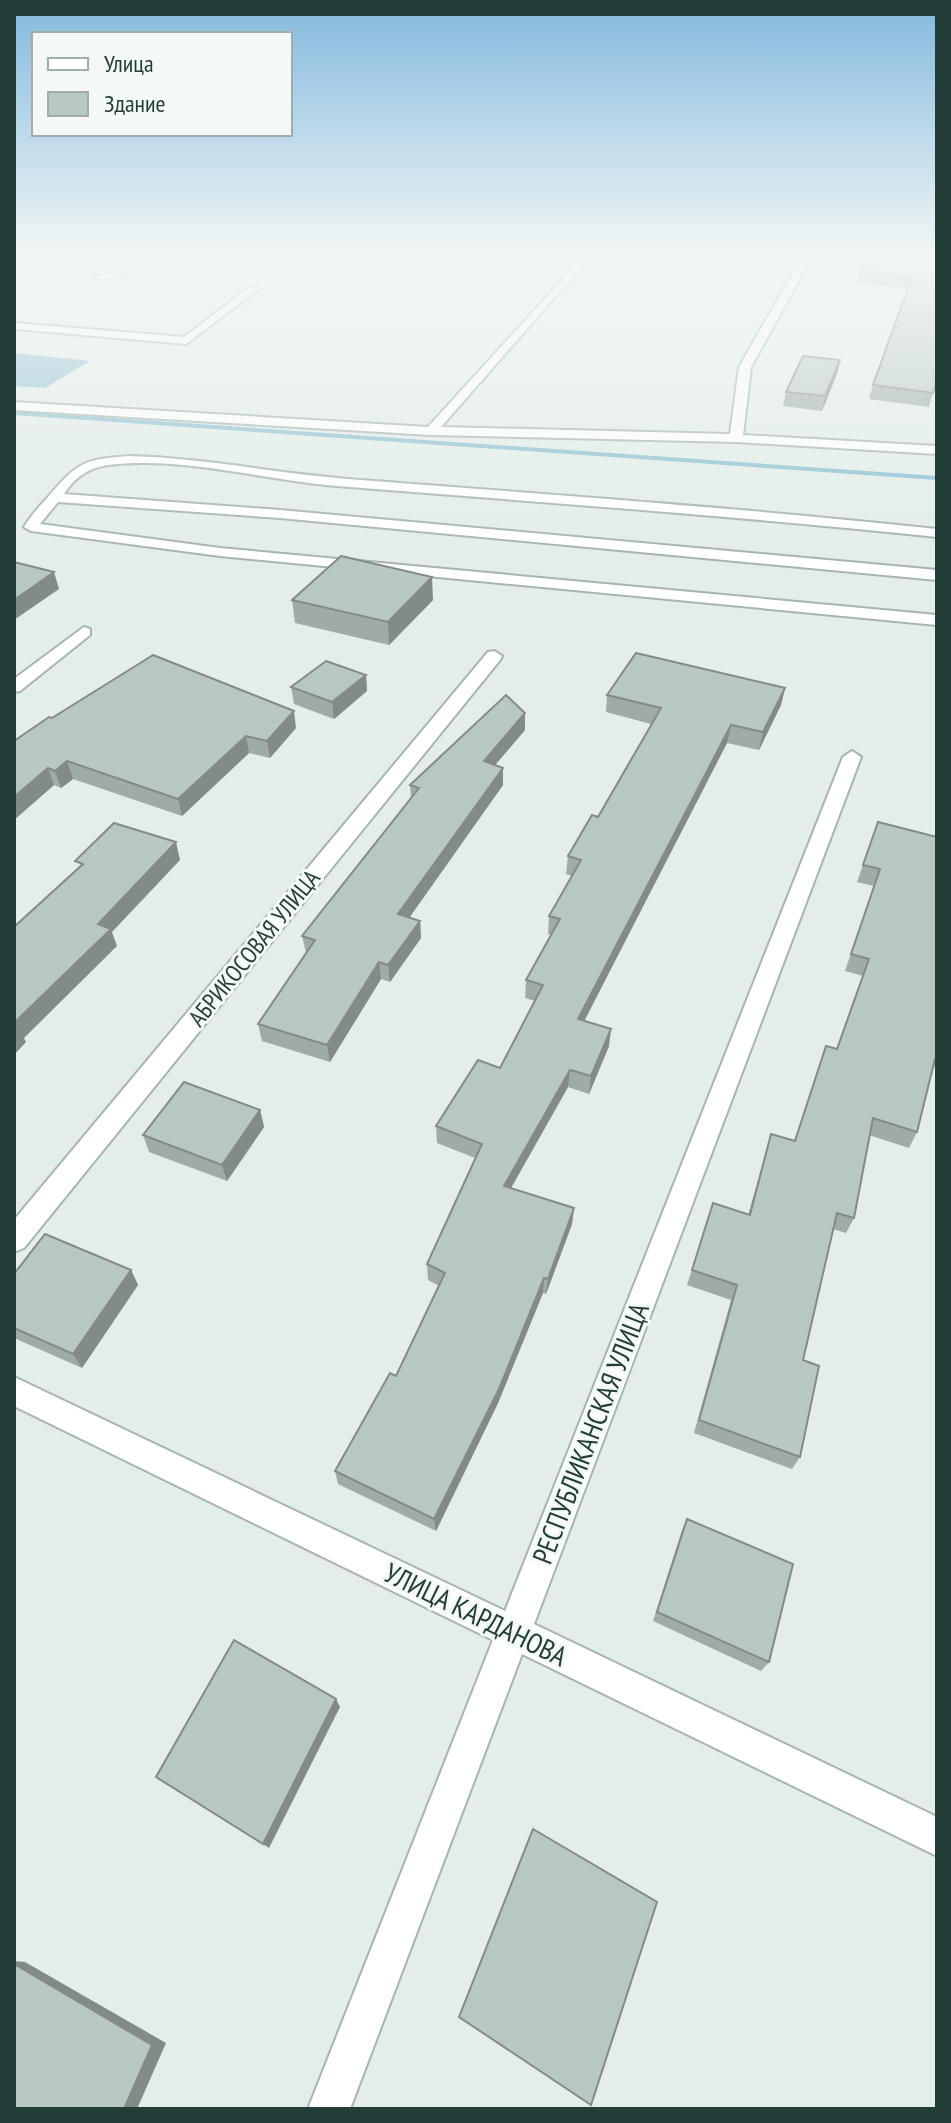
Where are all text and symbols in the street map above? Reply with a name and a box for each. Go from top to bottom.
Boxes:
legend [32,32,292,136]
text: Улица [104,48,154,79]
text: Здание [104,88,165,119]
street label: АБРИКОСОВАЯ УЛИЦА [181,863,327,1033]
street label: РЕСПУБЛИКАНСКАЯ УЛИЦА [523,1296,657,1569]
street label: УЛИЦА КАРДАНОВА [379,1554,574,1675]

